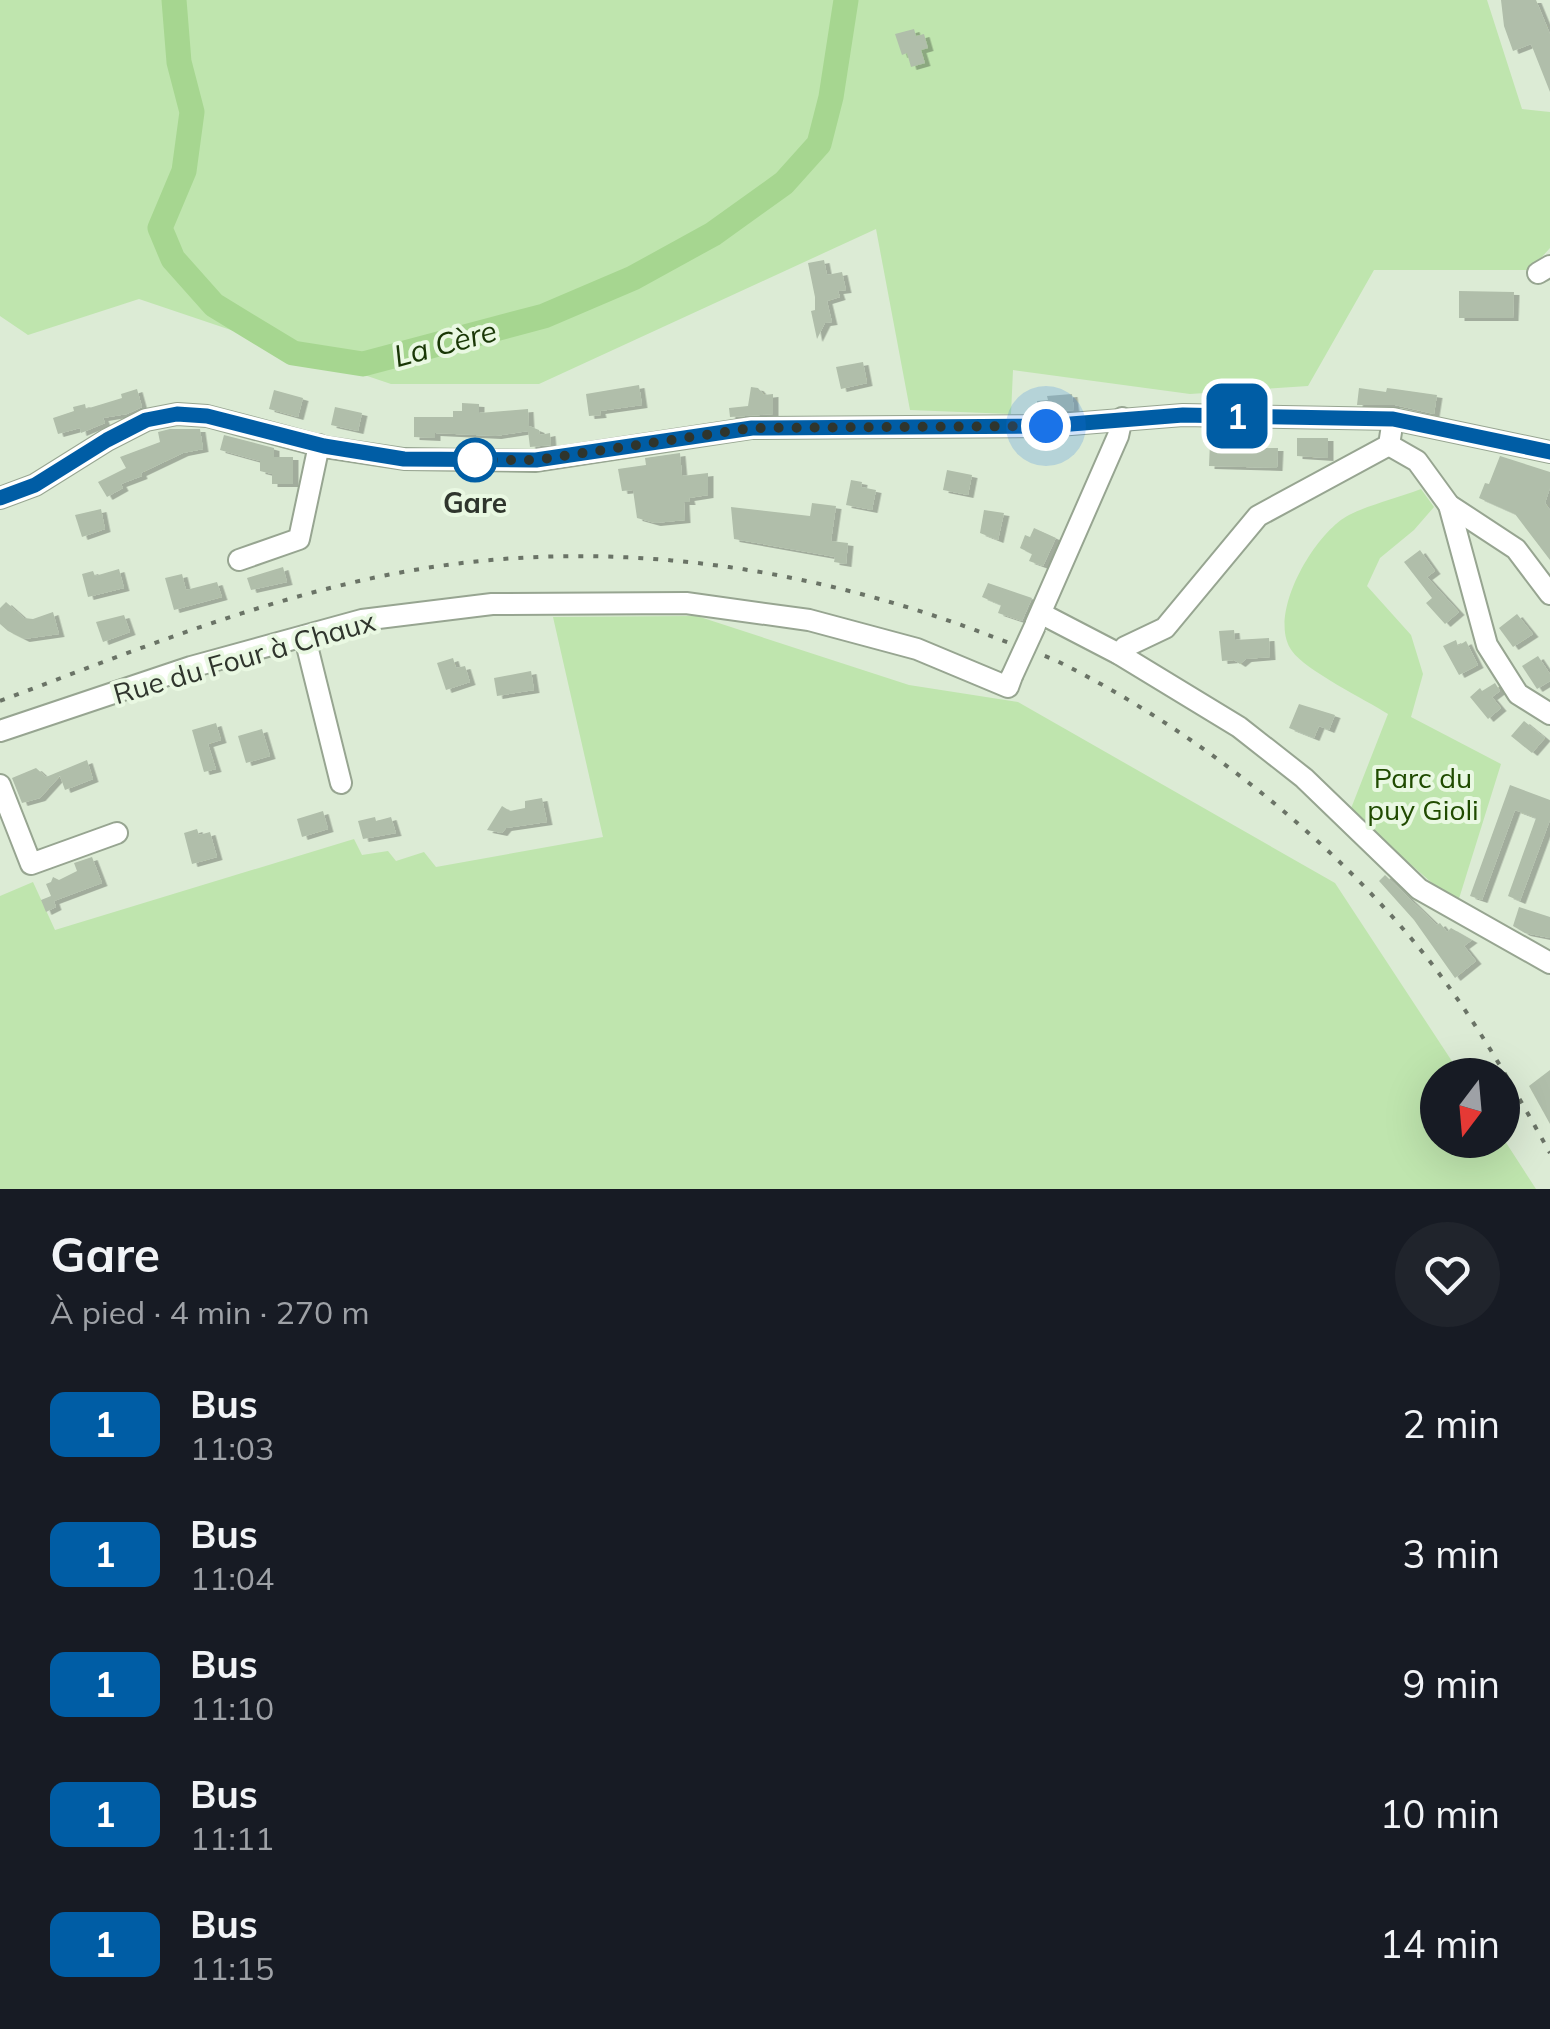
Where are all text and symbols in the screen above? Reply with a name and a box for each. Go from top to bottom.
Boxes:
water label: La Cère [389,311,501,375]
line badge: 1 [1204,384,1270,448]
text: 1 [1226,394,1248,438]
your location [1021,401,1071,451]
marker: Gare [454,439,496,481]
place label: Gare [443,485,507,520]
street label: Rue du Four à Chaux [109,603,379,711]
park label: Parc du puy Gioli [1367,760,1479,827]
north arrow [1420,1058,1520,1158]
map controls [1420,1058,1520,1158]
button: heart [1395,1222,1500,1327]
text: Gare [50,1224,160,1284]
text: À pied · 4 min · 270 m [50,1292,370,1332]
text: Bus [190,1380,258,1428]
text: 2 min [1403,1400,1500,1448]
text: 1 [94,1402,116,1446]
text: 11:03 [190,1428,274,1468]
text: Bus [190,1510,258,1558]
text: 3 min [1403,1530,1500,1578]
text: 1 [94,1532,116,1576]
text: 11:04 [190,1558,274,1598]
text: Bus [190,1640,258,1688]
text: 9 min [1403,1660,1500,1708]
text: 1 [94,1662,116,1706]
text: 11:10 [190,1688,274,1728]
text: Bus [190,1770,258,1818]
text: 10 min [1380,1790,1500,1838]
text: 1 [94,1792,116,1836]
text: 11:11 [190,1818,274,1858]
text: Bus [190,1900,258,1948]
text: 14 min [1380,1920,1500,1968]
text: 1 [94,1922,116,1966]
text: 11:15 [190,1948,274,1988]

